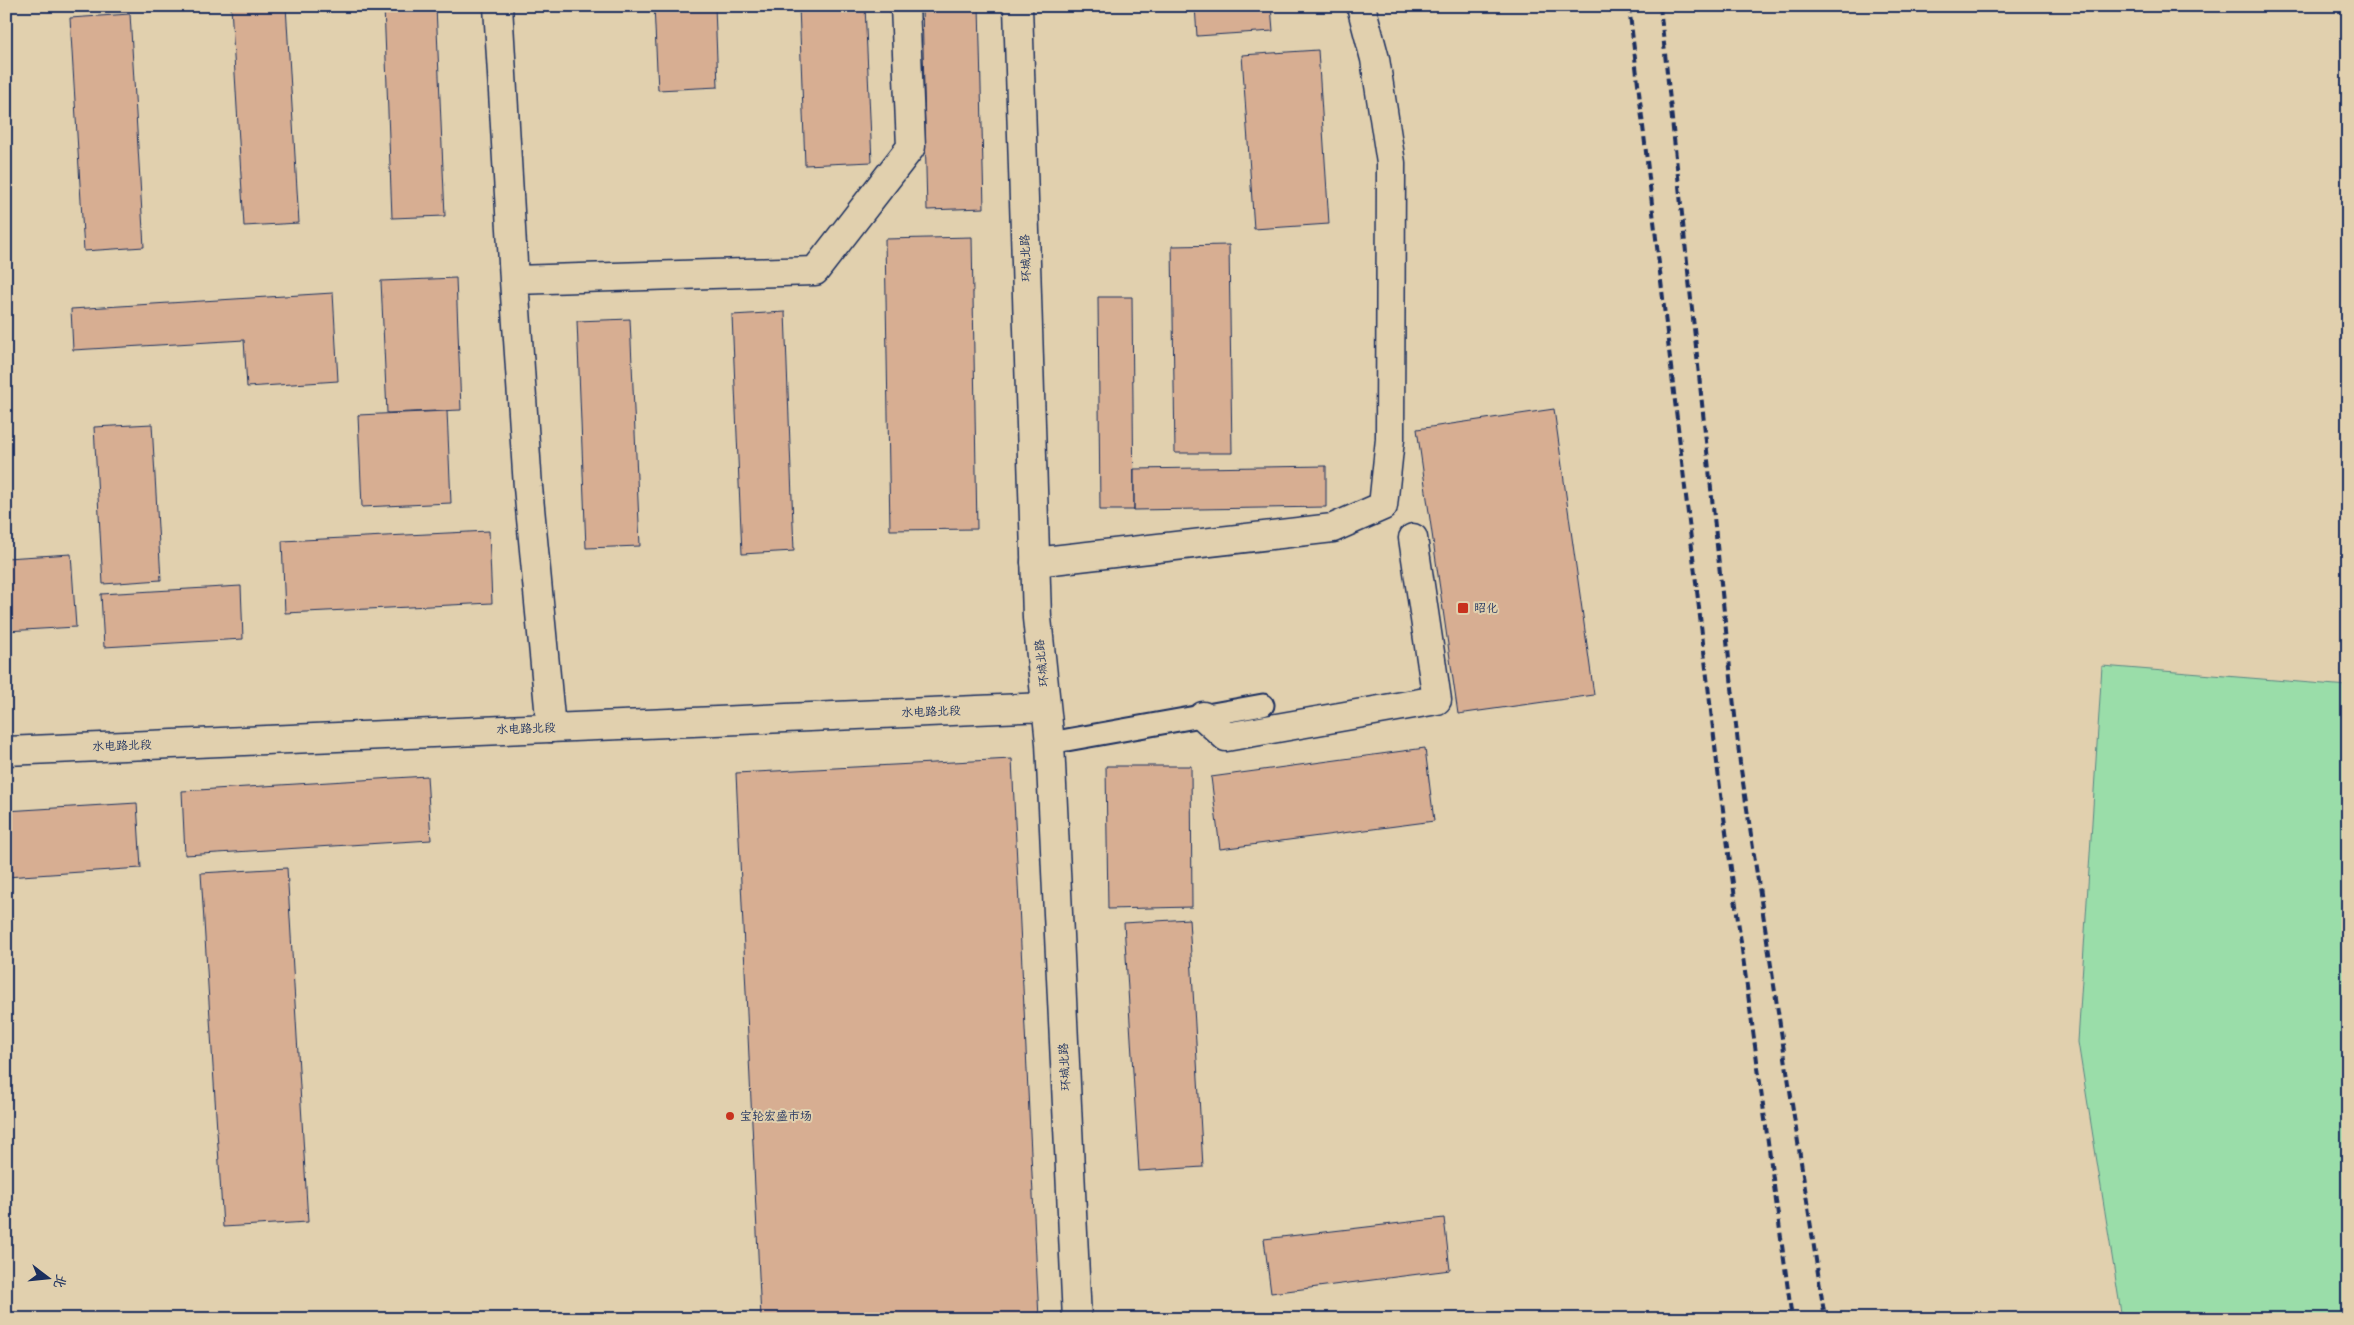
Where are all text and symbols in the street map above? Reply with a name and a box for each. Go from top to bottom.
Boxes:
street label: 环城北路 [1018,234,1034,282]
marker: 昭化 [1456,601,1470,615]
place label: 昭化 [1474,601,1498,616]
street label: 环城北路 [1032,638,1052,688]
street label: 水电路北段 [901,703,961,721]
street label: 水电路北段 [496,720,556,738]
street label: 水电路北段 [92,737,152,755]
street label: 环城北路 [1056,1043,1074,1091]
place label: 宝轮宏盛市场 [740,1109,812,1124]
marker: 宝轮宏盛市场 [724,1110,736,1122]
north arrow [22,1252,72,1302]
text: 北 [50,1272,70,1291]

